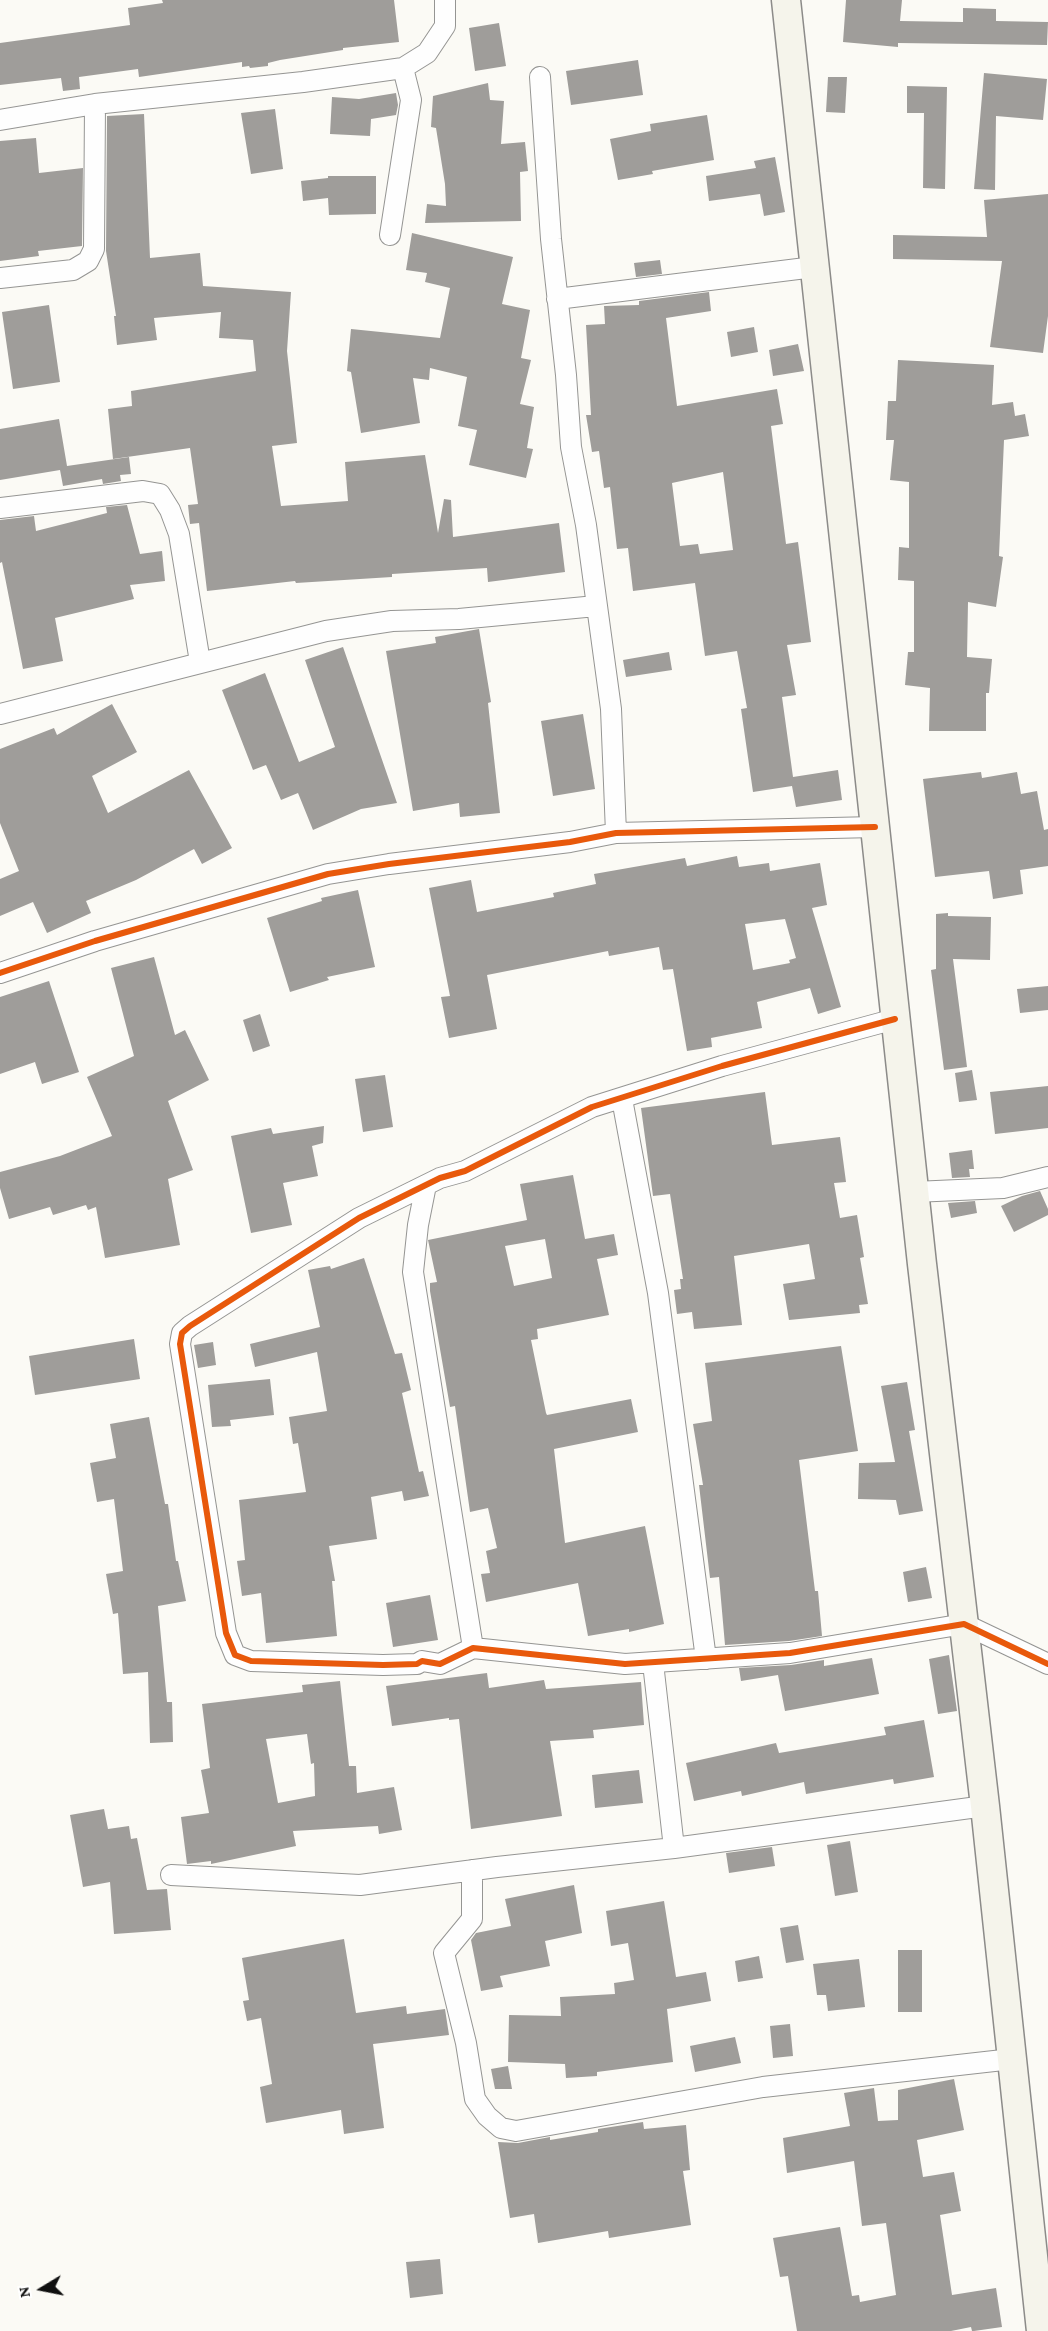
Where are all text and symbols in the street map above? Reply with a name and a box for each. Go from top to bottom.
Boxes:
north arrow [12,2259,72,2319]
text: N [14,2285,33,2299]

